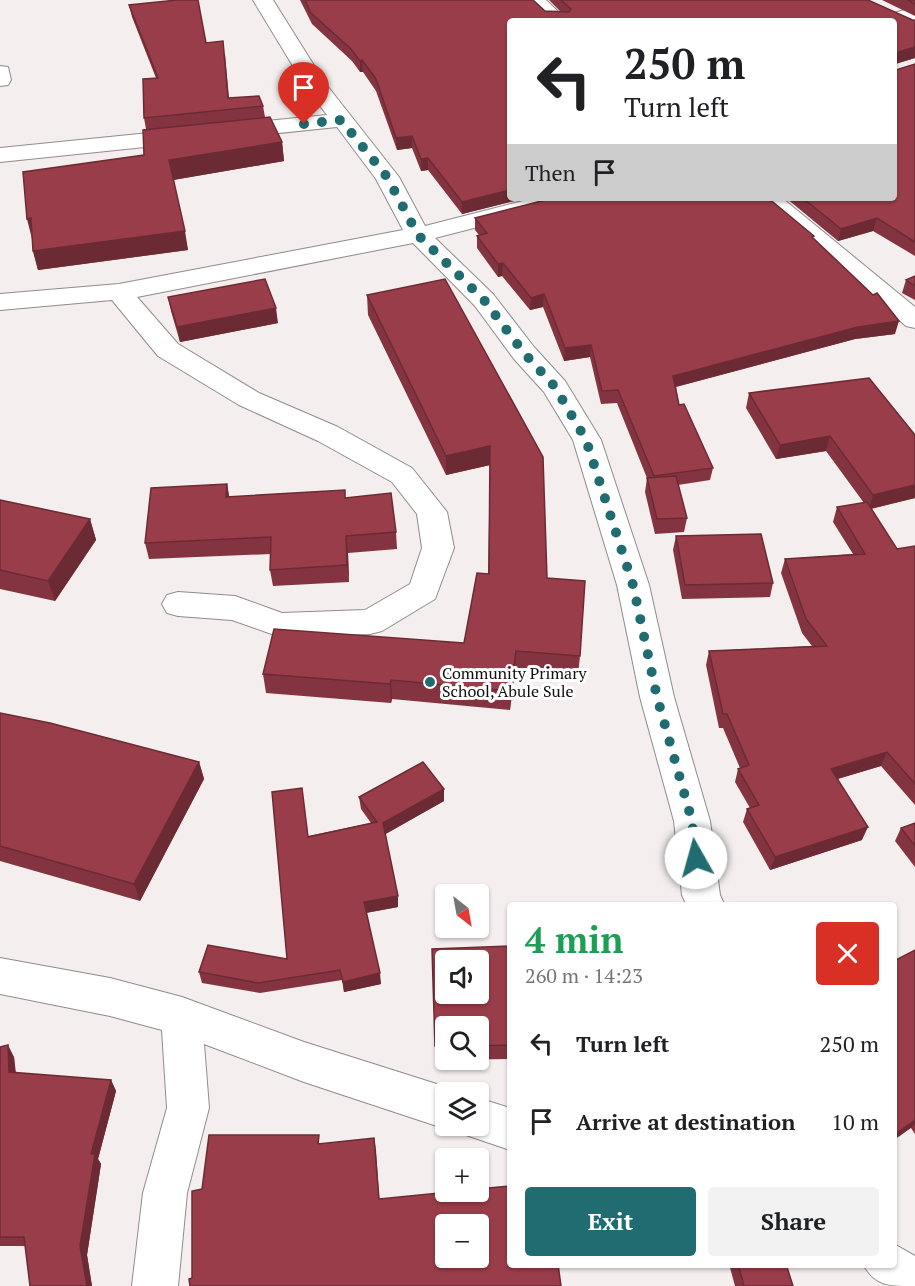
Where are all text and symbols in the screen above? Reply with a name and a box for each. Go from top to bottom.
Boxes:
text: 250 m [624,35,745,91]
icon: left [525,42,603,120]
pin [278,62,329,124]
icon: arrive [287,71,320,104]
text: Turn left [624,89,729,125]
icon: arrive [588,156,621,189]
text: Then [525,158,576,187]
place label: Community Primary School, Abule Sule [442,662,588,702]
marker: Community Primary School, Abule Sule [423,675,437,689]
position arrow [664,826,728,890]
north arrow [435,884,489,938]
map controls [435,884,489,1268]
text: 4 min [525,916,623,963]
button: close [816,922,879,985]
button: sound [435,950,489,1004]
text: 260 m · 14:23 [525,962,643,989]
button: search [435,1016,489,1070]
icon: left [525,1027,558,1060]
text: Turn left [576,1029,669,1058]
text: 250 m [819,1029,879,1058]
button: layers [435,1082,489,1136]
icon: arrive [525,1105,558,1138]
text: Arrive at destination [576,1107,795,1136]
text: 10 m [831,1107,879,1136]
button: + [435,1148,489,1202]
button: Exit [525,1187,696,1256]
button: Share [708,1187,879,1256]
button: − [435,1214,489,1268]

